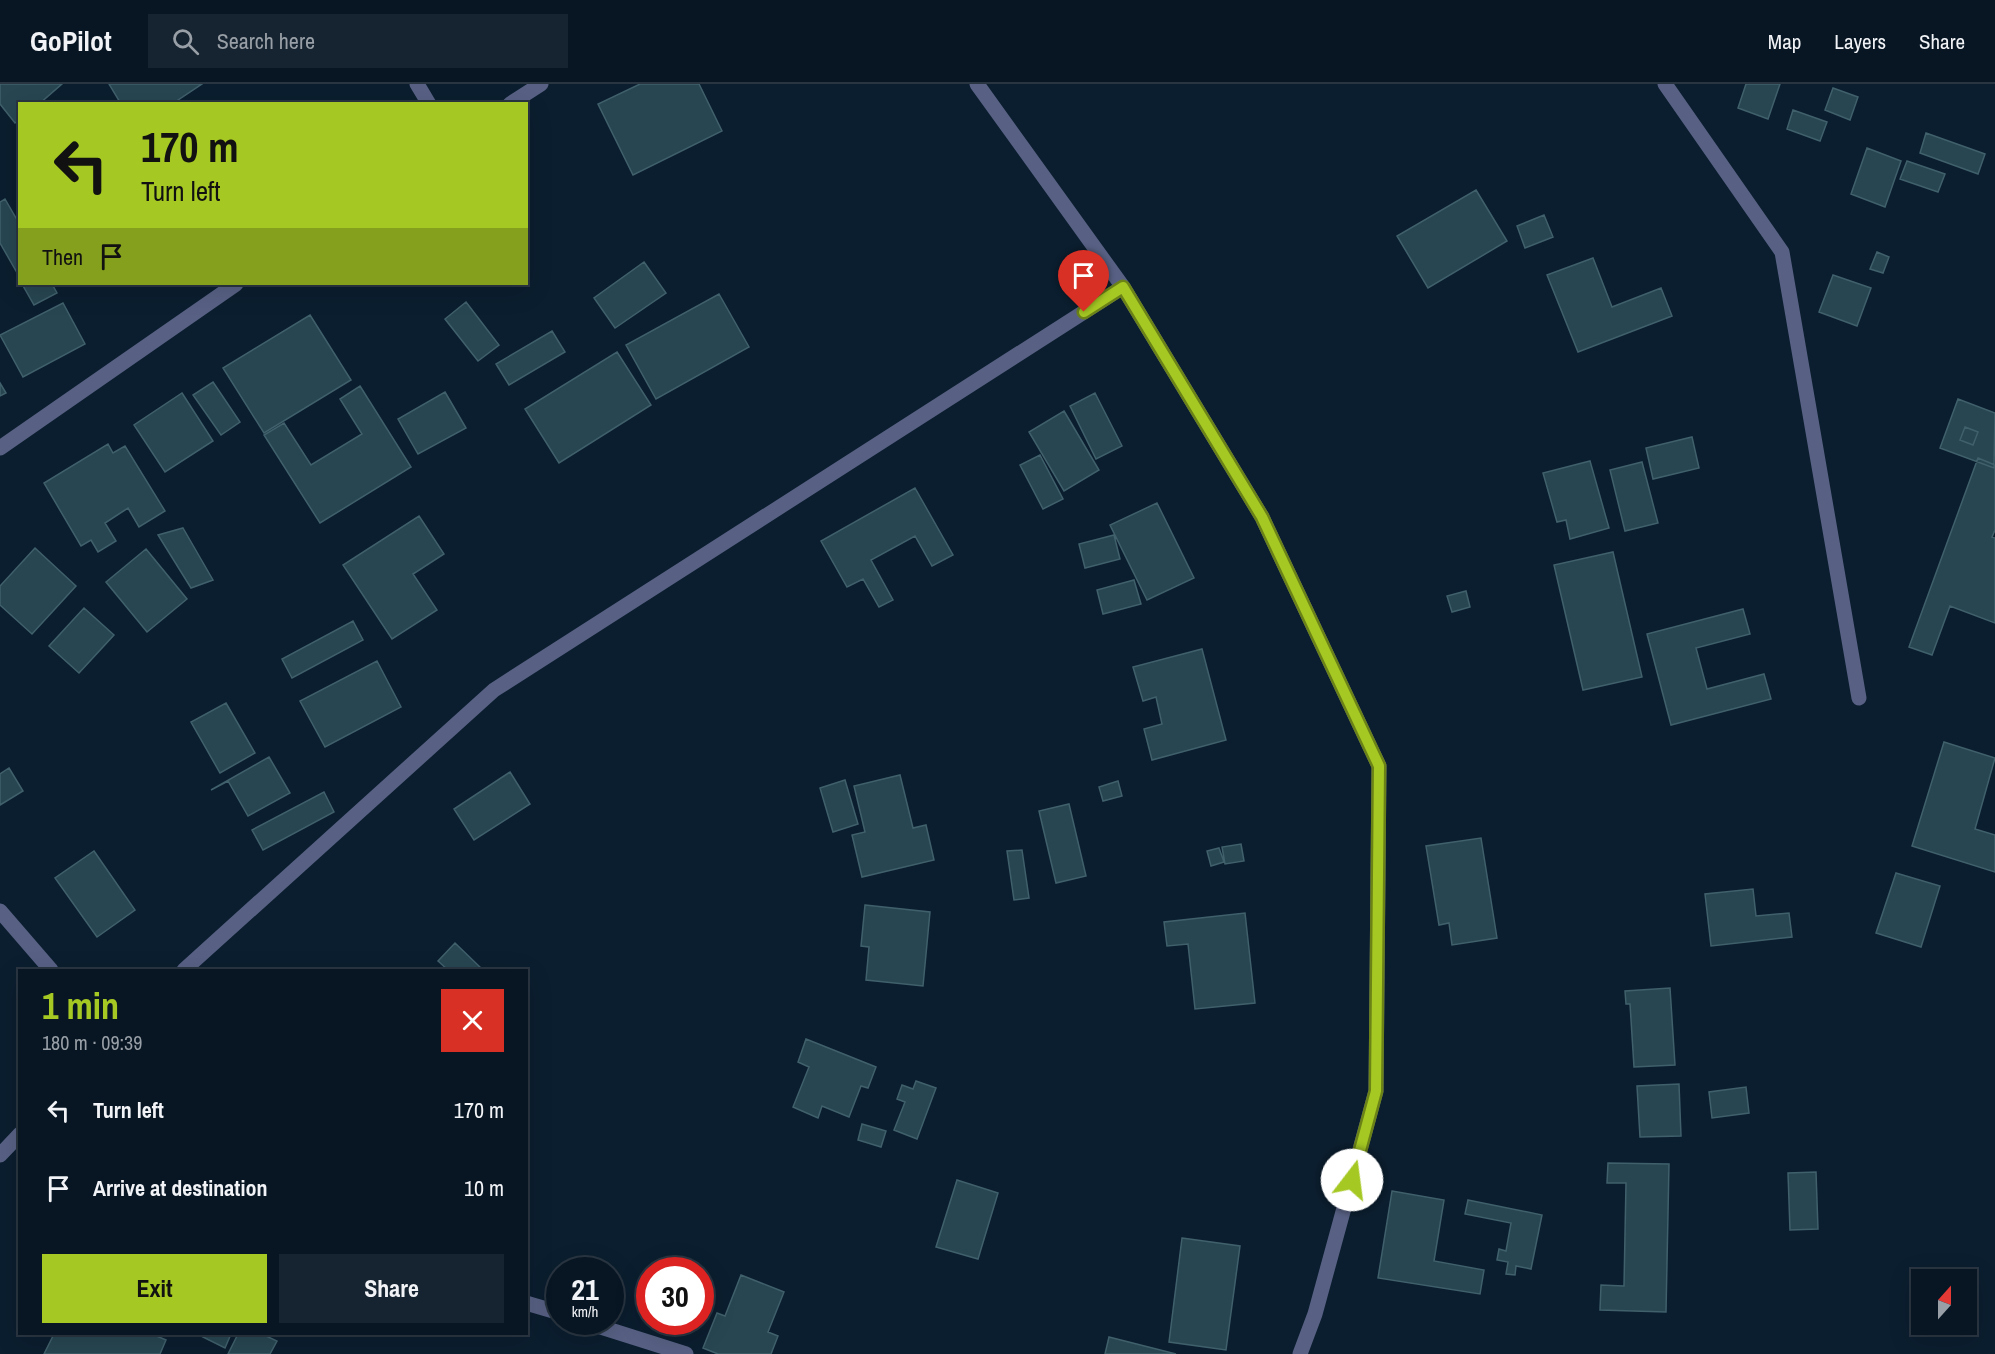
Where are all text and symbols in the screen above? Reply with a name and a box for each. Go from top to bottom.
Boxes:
search box [148,14,568,68]
text: GoPilot [30,22,112,60]
icon: search [169,25,202,58]
text: Search here [217,26,315,56]
text: Map [1768,27,1801,56]
text: Layers [1834,27,1886,56]
text: Share [1919,27,1965,56]
text: 170 m [141,119,239,175]
icon: left [42,126,120,204]
text: Turn left [141,173,220,209]
icon: arrive [95,240,128,273]
text: Then [42,242,83,272]
pin [1058,250,1109,312]
icon: arrive [1067,259,1100,292]
text: 1 min [42,982,119,1030]
button: close [441,989,504,1052]
text: 180 m · 09:39 [42,1029,142,1056]
icon: left [42,1094,75,1127]
text: Turn left [93,1095,164,1125]
text: 170 m [454,1095,504,1125]
position arrow [1320,1148,1384,1212]
icon: arrive [42,1172,75,1205]
text: Arrive at destination [93,1173,267,1203]
text: 10 m [464,1173,504,1203]
button: Exit [42,1254,267,1323]
button: Share [279,1254,504,1323]
speed limit sign: 30 [636,1257,714,1335]
text: 21 [571,1269,599,1309]
north arrow [1911,1269,1977,1335]
map controls [1911,1269,1977,1335]
text: km/h [572,1301,598,1322]

